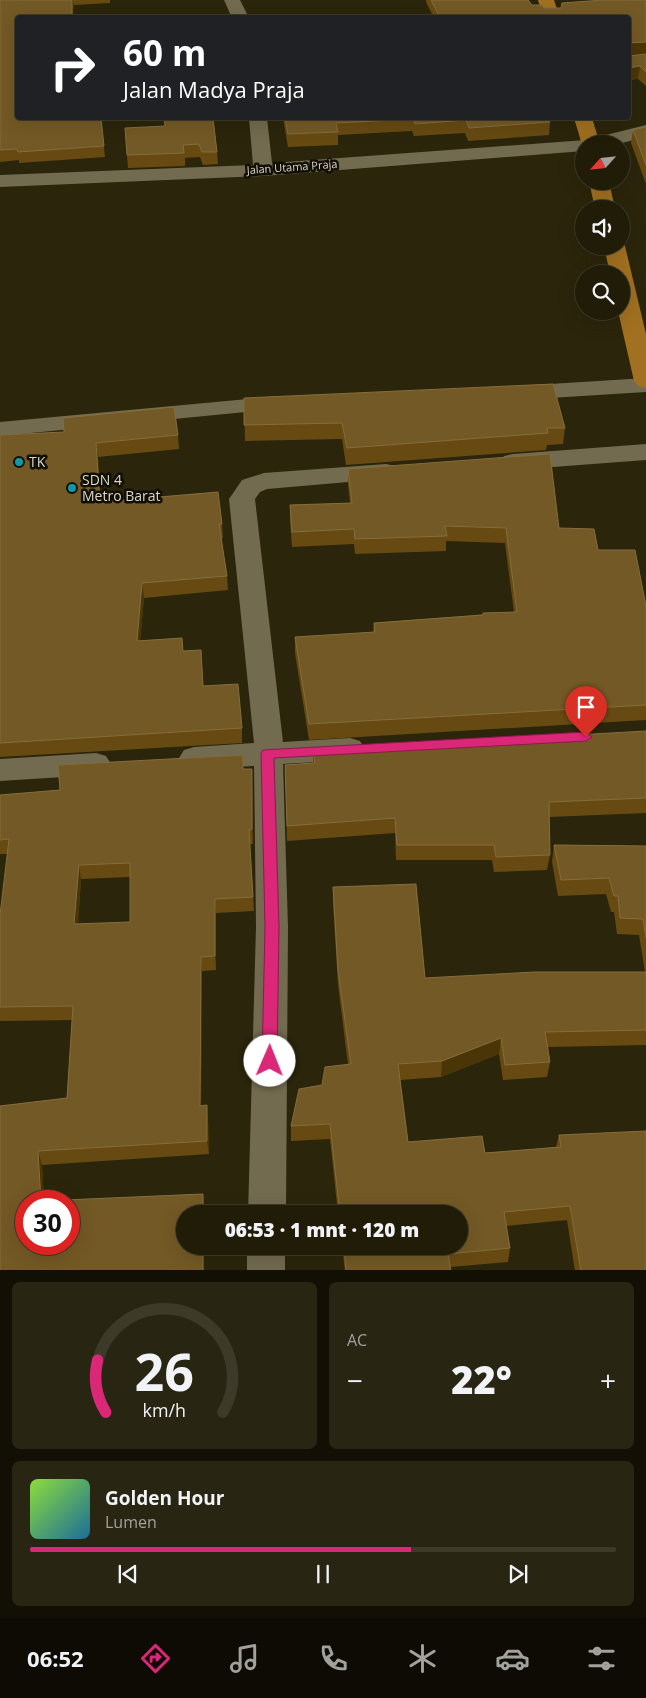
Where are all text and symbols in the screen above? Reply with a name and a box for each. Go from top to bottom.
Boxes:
text: 60 m [123,29,206,76]
icon: right [40,35,105,100]
text: Jalan Madya Praja [123,74,305,104]
north arrow [575,135,630,190]
map controls [575,135,630,320]
street label: Jalan Utama Praja [245,156,338,177]
button: sound [575,200,630,255]
button: search [575,265,630,320]
place label: TK [29,452,46,471]
marker: TK [13,456,25,468]
place label: SDN 4 Metro Barat [82,470,161,505]
marker: SDN 4 Metro Barat [66,482,78,494]
pin [565,686,607,737]
icon: arrive [572,693,600,721]
position arrow [243,1034,295,1086]
speed limit sign: 30 [15,1190,80,1255]
text: 06:53 · 1 mnt · 120 m [225,1217,419,1243]
text: AC [347,1329,367,1351]
text: 26 [135,1335,194,1406]
text: 22° [451,1353,512,1405]
text: − [347,1361,363,1399]
text: + [600,1361,616,1399]
text: km/h [143,1398,186,1422]
text: Golden Hour [105,1485,224,1511]
text: Lumen [105,1511,157,1533]
icon: previous [114,1560,142,1588]
icon: pause [309,1560,337,1588]
icon: next [504,1560,532,1588]
icon: directions [138,1641,173,1676]
icon: music [227,1641,262,1676]
icon: phone [316,1641,351,1676]
icon: climate [405,1641,440,1676]
icon: car [495,1641,530,1676]
icon: filters [584,1641,619,1676]
text: 06:52 [27,1643,84,1673]

